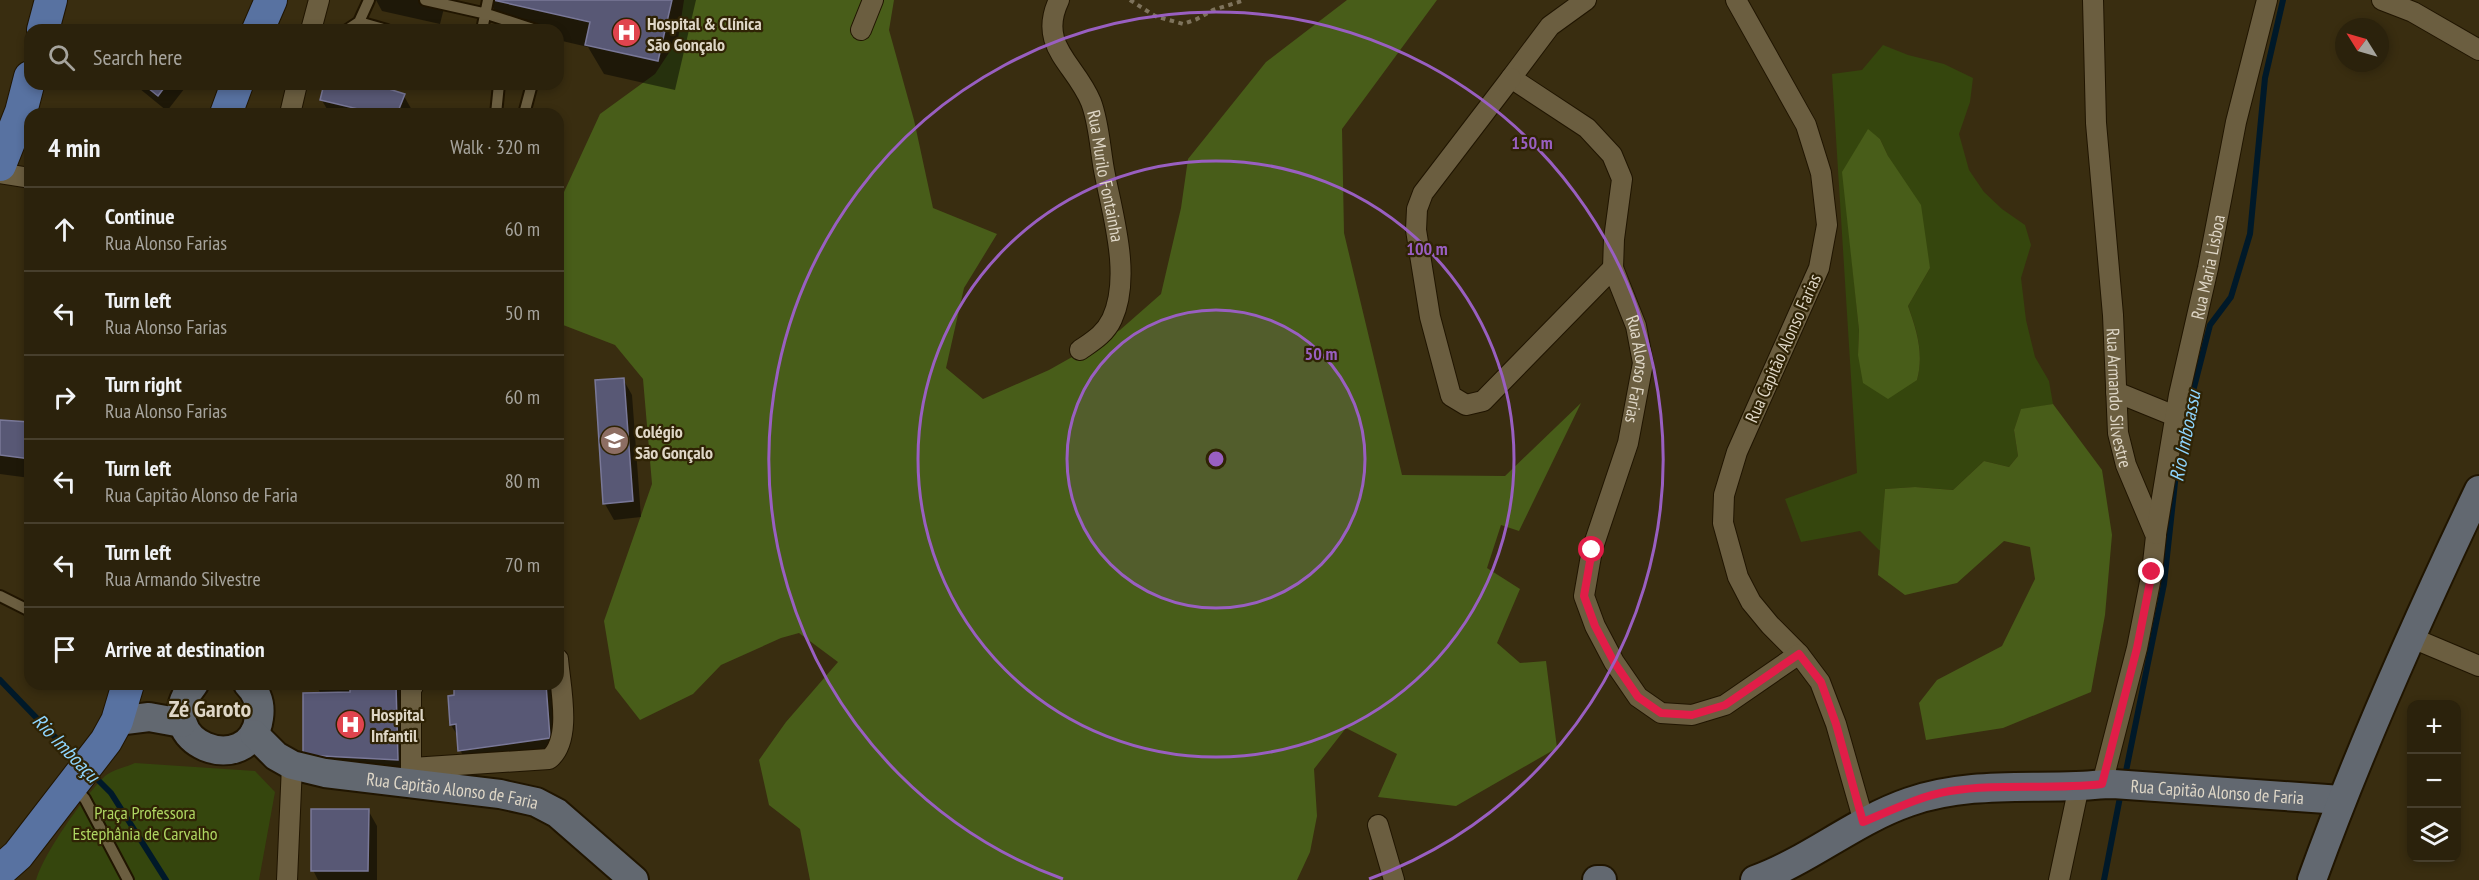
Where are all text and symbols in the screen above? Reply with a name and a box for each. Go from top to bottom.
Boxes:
place label: Hospital & Clínica São Gonçalo [647,12,762,56]
hospital icon: Hospital & Clínica São Gonçalo [610,17,642,49]
north arrow [2335,18,2389,72]
search box [24,24,564,90]
icon: search [45,41,78,74]
text: Search here [93,43,182,71]
street label: Rua Murilo Fontainha [1083,107,1129,243]
text: 4 min [48,131,101,164]
text: 150 m [1511,131,1553,154]
text: Walk · 320 m [450,134,540,160]
text: Continue [105,202,175,230]
icon: ahead [48,213,81,246]
street label: Rua Maria Lisboa [2185,213,2229,322]
text: 60 m [505,216,540,242]
text: Rua Alonso Farias [105,230,227,256]
text: 100 m [1406,237,1448,260]
street label: Rua Capitão Alonso Farias [1740,270,1826,426]
text: Turn left [105,286,171,314]
icon: left [48,297,81,330]
text: 50 m [505,300,540,326]
street label: Rua Alonso Farias [1620,311,1655,425]
text: Rua Alonso Farias [105,314,227,340]
street label: Rua Armando Silvestre [2102,328,2138,470]
text: 50 m [1305,342,1337,365]
text: Turn right [105,370,182,398]
icon: right [48,381,81,414]
text: 60 m [505,384,540,410]
water label: Rio Imboassu [2163,387,2207,484]
text: Rua Alonso Farias [105,398,227,424]
place label: Colégio São Gonçalo [635,420,713,464]
school or university icon: Colégio São Gonçalo [598,425,630,457]
centre of rings [1206,449,1226,469]
text: Turn left [105,454,171,482]
icon: left [48,465,81,498]
text: 80 m [505,468,540,494]
text: Rua Capitão Alonso de Faria [105,482,298,508]
route start [1578,536,1604,562]
text: Turn left [105,538,171,566]
icon: left [48,549,81,582]
text: 70 m [505,552,540,578]
route end [2138,558,2164,584]
text: Rua Armando Silvestre [105,566,261,592]
icon: arrive [48,633,81,666]
text: Arrive at destination [105,635,265,663]
district label: Zé Garoto [169,693,251,724]
map controls [2407,700,2461,862]
button: + [2407,700,2461,754]
place label: Hospital Infantil [371,703,425,747]
water label: Rio Imboaçu [27,708,106,789]
hospital icon: Hospital Infantil [334,708,366,740]
button: − [2407,754,2461,808]
street label: Rua Capitão Alonso de Faria [365,767,541,814]
street label: Rua Capitão Alonso de Faria [2130,774,2305,809]
park label: Praça Professora Estephânia de Carvalho [72,801,218,845]
button: layers [2407,808,2461,862]

